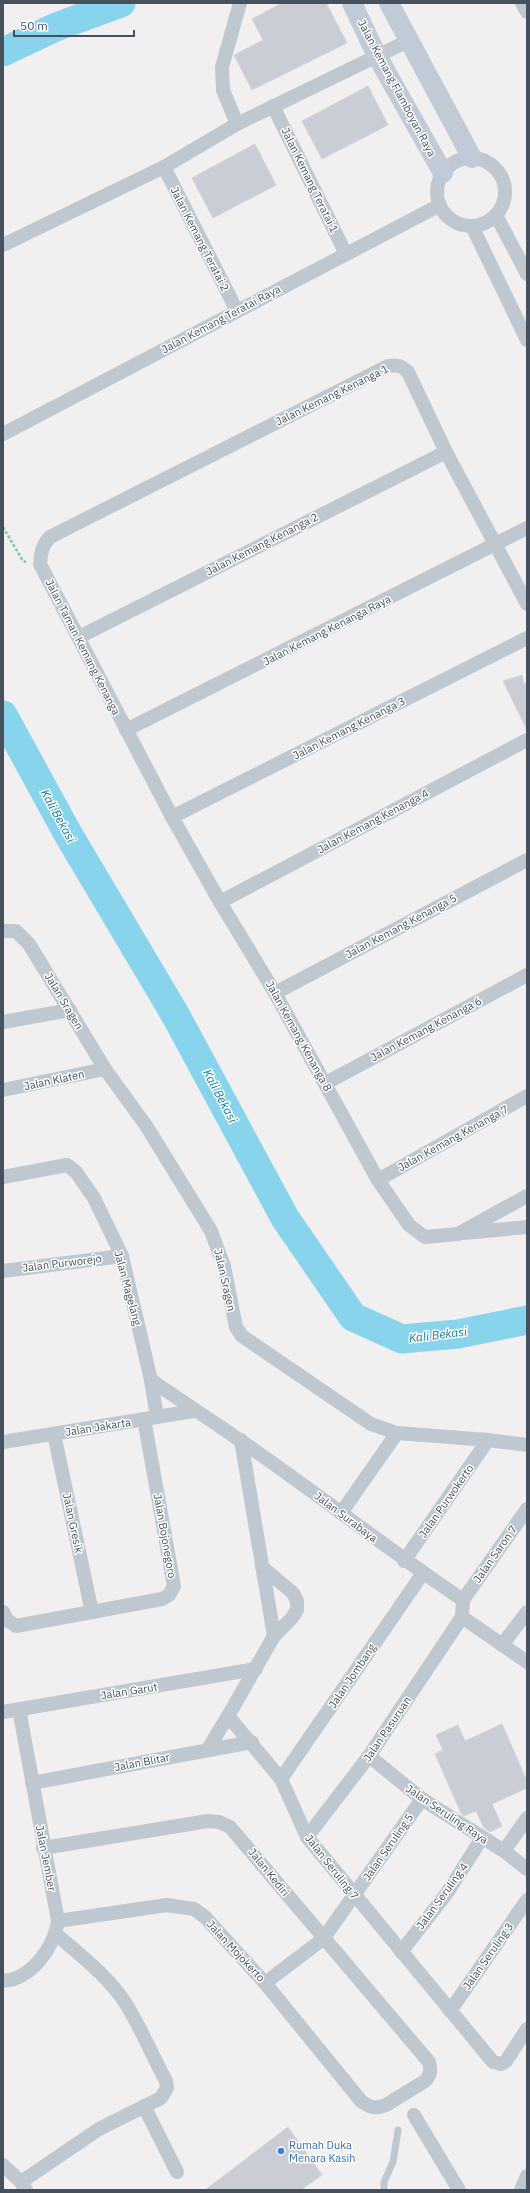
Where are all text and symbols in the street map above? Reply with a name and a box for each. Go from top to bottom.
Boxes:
scale bar [14,12,134,38]
street label: Jalan Kemang Flamboyan Raya [355,17,439,159]
text: 50 m [20,18,48,33]
street label: Jalan Kemang Teratai 1 [278,125,342,235]
street label: Jalan Kemang Teratai 2 [168,184,232,294]
street label: Jalan Kemang Teratai Raya [159,282,283,356]
street label: Jalan Kemang Kenanga 1 [273,361,391,428]
street label: Jalan Kemang Kenanga 2 [204,510,320,578]
street label: Jalan Taman Kemang Kenanga [43,577,123,717]
street label: Jalan Kemang Kenanga Raya [261,592,393,668]
street label: Jalan Kemang Kenanga 3 [291,694,407,762]
street label: Jalan Kemang Kenanga 4 [315,786,431,856]
water label: Kali Bekasi [38,787,80,846]
street label: Jalan Kemang Kenanga 5 [343,891,459,961]
street label: Jalan Sragen [42,970,86,1032]
street label: Jalan Kemang Kenanga 8 [263,978,335,1094]
street label: Jalan Kemang Kenanga 6 [368,994,484,1064]
water label: Kali Bekasi [200,1066,241,1126]
street label: Jalan Klaten [23,1067,85,1093]
street label: Jalan Kemang Kenanga 7 [395,1102,511,1174]
street label: Jalan Sragen [211,1247,239,1313]
street label: Jalan Magelang [111,1249,145,1327]
street label: Jalan Purworejo [22,1251,102,1275]
water label: Kali Bekasi [408,1323,469,1346]
street label: Jalan Jakarta [64,1415,132,1439]
street label: Jalan Purwokerto [415,1462,477,1540]
street label: Jalan Surabaya [312,1489,380,1545]
street label: Jalan Gresik [60,1492,86,1554]
street label: Jalan Bojonegoro [151,1493,179,1579]
street label: Jalan Saron 7 [470,1523,520,1585]
street label: Jalan Jombang [325,1641,379,1711]
street label: Jalan Garut [100,1680,158,1702]
street label: Jalan Pasuruan [360,1694,414,1764]
street label: Jalan Blitar [113,1750,171,1774]
street label: Jalan Seruling Raya [403,1781,491,1847]
street label: Jalan Seruling 5 [360,1811,416,1883]
street label: Jalan Jember [33,1824,59,1892]
street label: Jalan Seruling 7 [302,1832,362,1902]
street label: Jalan Kediri [245,1845,293,1899]
street label: Jalan Seruling 4 [413,1860,471,1932]
street label: Jalan Mojokerto [204,1917,268,1985]
street label: Jalan Seruling 3 [460,1920,516,1992]
place label: Rumah Duka Menara Kasih [289,2138,356,2165]
marker: Rumah Duka Menara Kasih [276,2146,286,2156]

